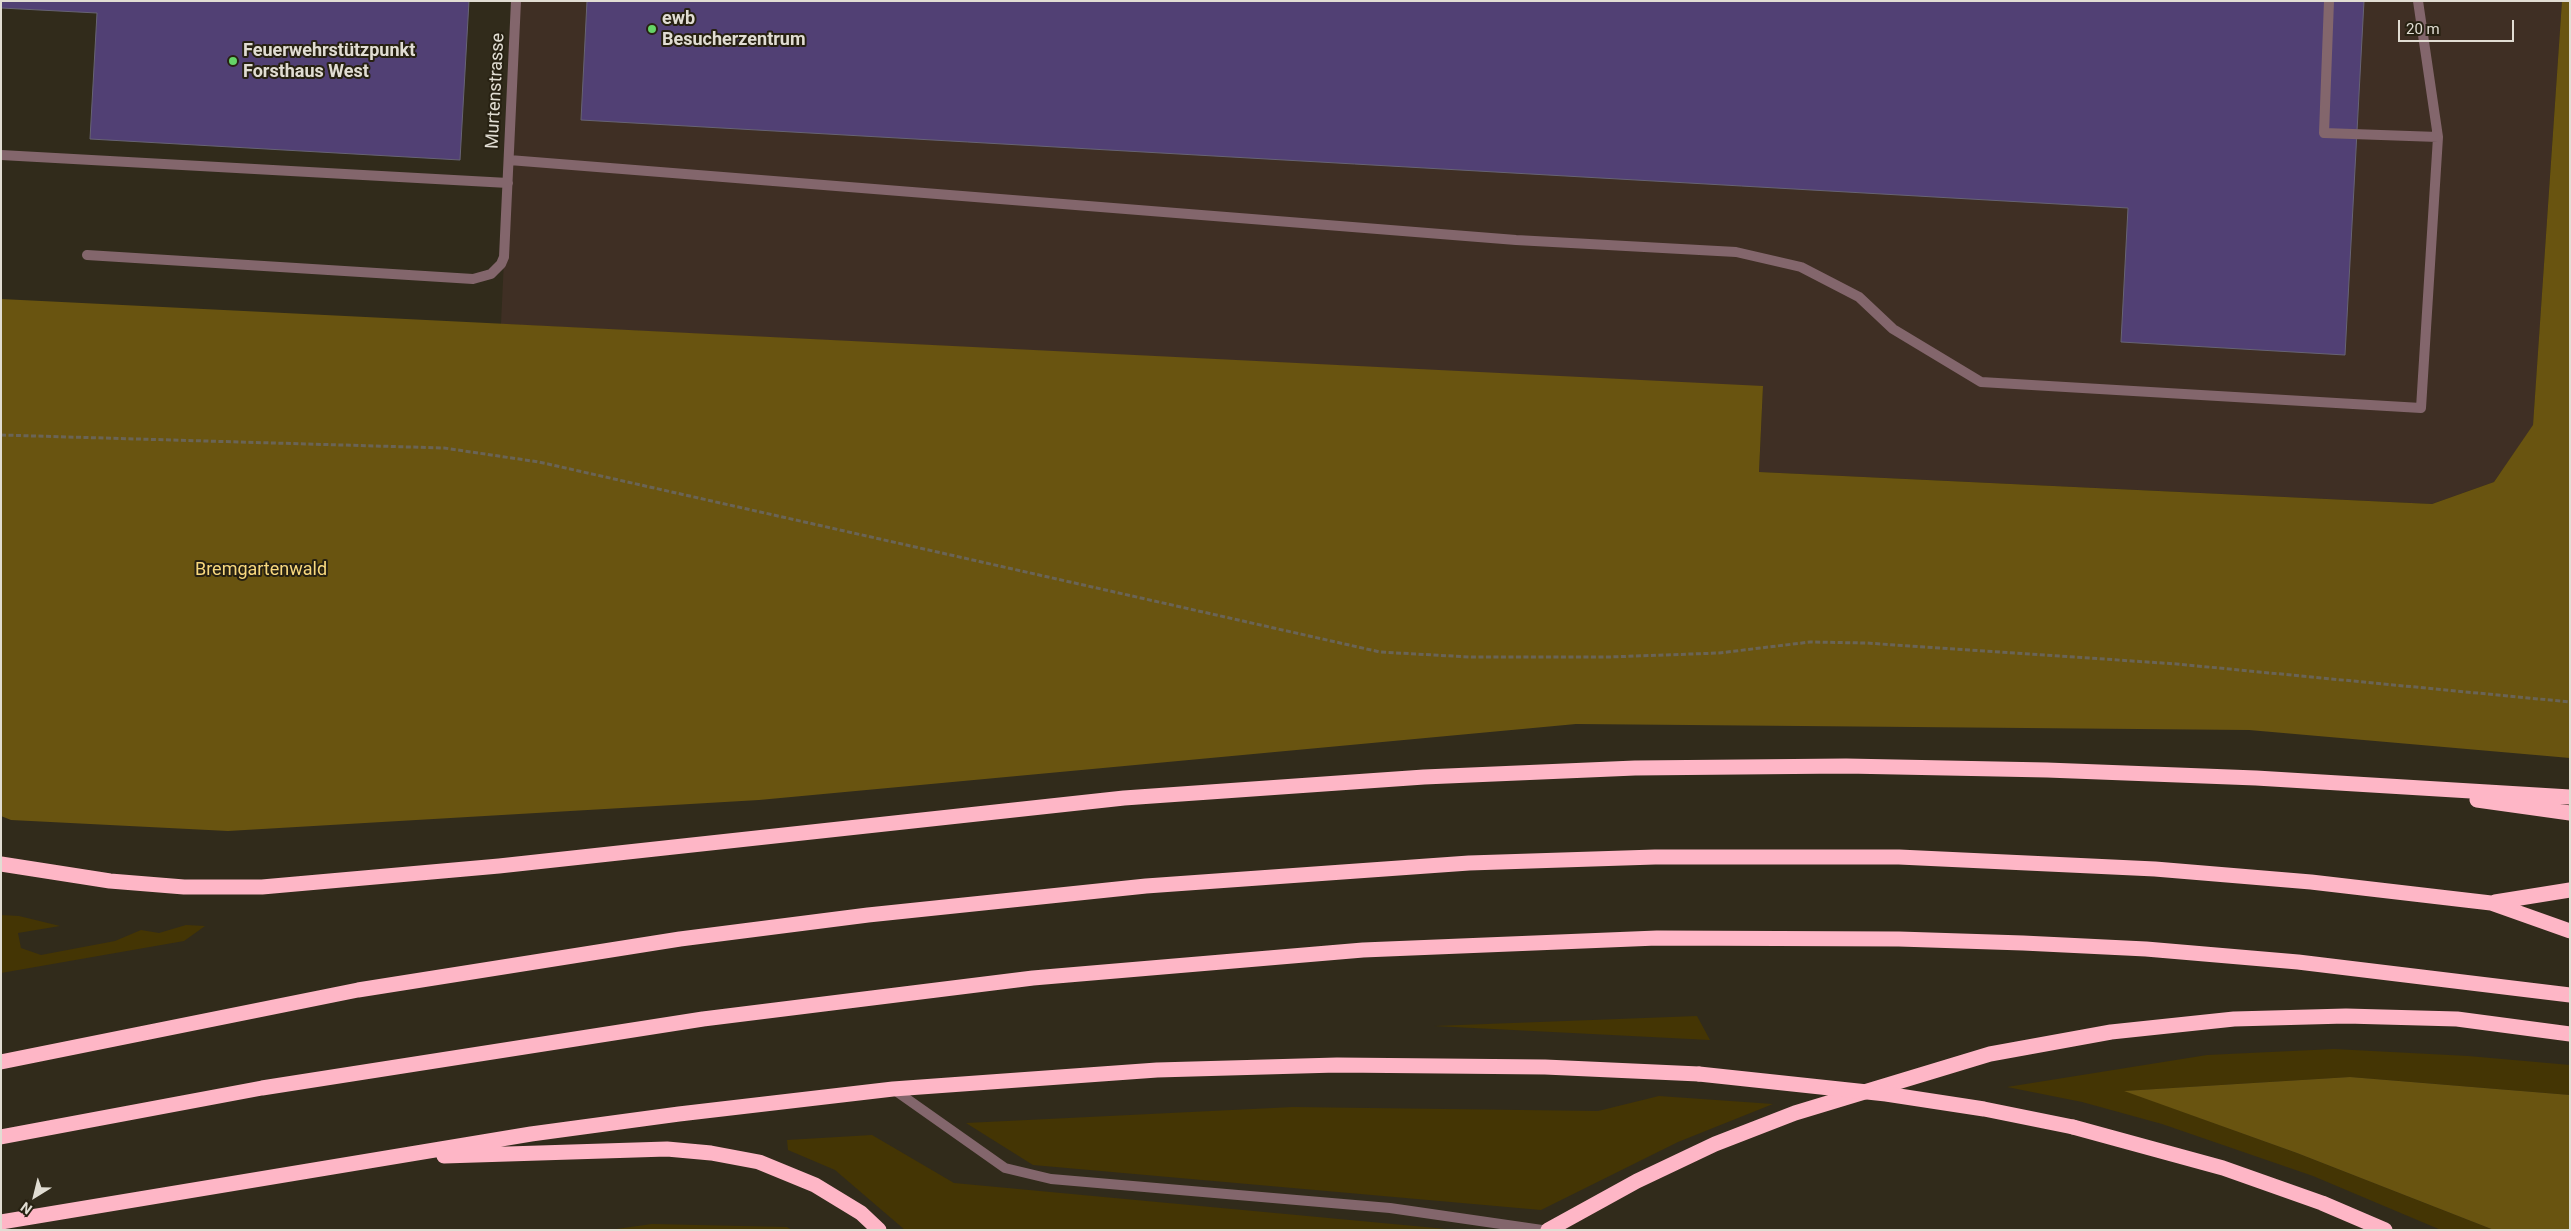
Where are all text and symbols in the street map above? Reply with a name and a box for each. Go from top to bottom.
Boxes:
place label: ewb Besucherzentrum [662,8,805,50]
scale bar [2401,10,2517,42]
text: 20 m [2406,20,2440,38]
marker: ewb Besucherzentrum [646,23,658,35]
street label: Murtenstrasse [482,32,510,150]
place label: Feuerwehrstützpunkt Forsthaus West [243,40,415,82]
marker: Feuerwehrstützpunkt Forsthaus West [227,55,239,67]
park label: Bremgartenwald [195,559,327,581]
north arrow [10,1171,60,1221]
text: N [17,1199,35,1218]

